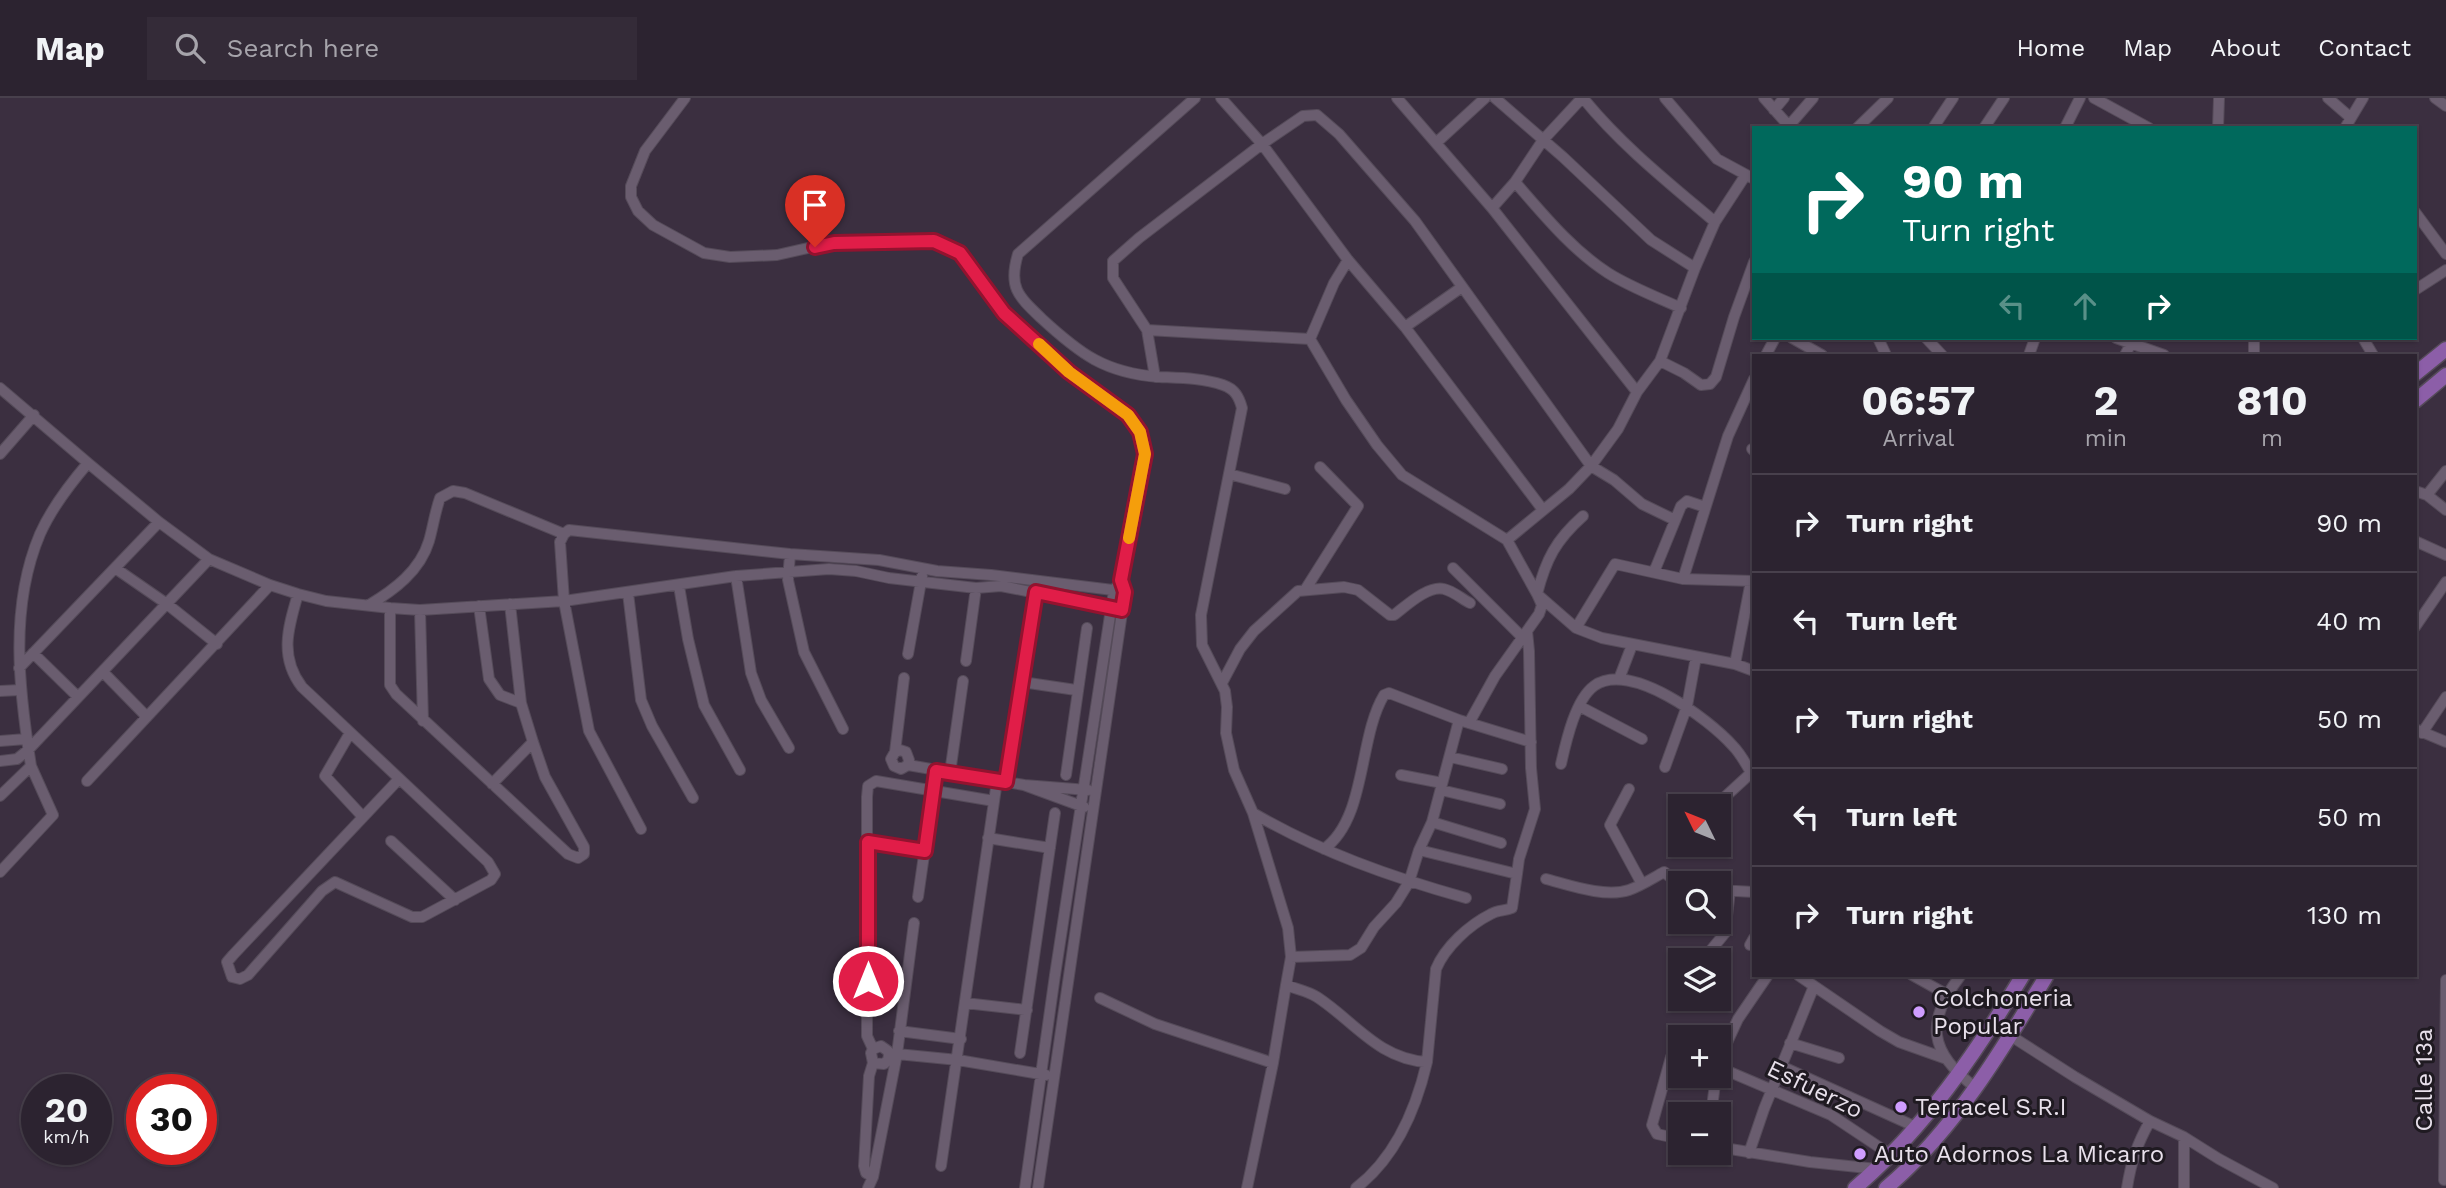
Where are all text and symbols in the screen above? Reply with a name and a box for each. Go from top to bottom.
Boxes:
search box [147,17,637,80]
text: Map [35,29,105,68]
icon: search [171,29,209,67]
text: Search here [227,33,379,63]
text: Home [2017,34,2085,62]
text: Map [2123,34,2172,62]
text: About [2210,34,2280,62]
text: Contact [2318,34,2411,62]
text: 90 m [1902,152,2024,210]
icon: right [1787,154,1878,245]
pin [785,175,845,247]
icon: arrive [796,186,834,224]
text: Turn right [1902,211,2054,249]
icon: left [1993,287,2031,325]
icon: ahead [2066,287,2104,325]
icon: right [2139,287,2177,325]
text: 06:57 [1861,376,1976,425]
text: 2 [2093,376,2118,425]
text: 810 [2236,376,2308,425]
text: Arrival [1882,425,1954,452]
text: min [2085,425,2127,452]
text: m [2261,425,2283,452]
icon: right [1787,504,1825,542]
text: Turn right [1846,508,1973,538]
text: 90 m [2316,508,2382,538]
icon: left [1787,602,1825,640]
text: Turn left [1846,606,1957,636]
text: 40 m [2316,606,2382,636]
icon: right [1787,700,1825,738]
text: Turn right [1846,704,1973,734]
text: 50 m [2317,704,2382,734]
north arrow [1668,794,1731,858]
map controls [1668,794,1731,1165]
icon: left [1787,798,1825,836]
text: Turn left [1846,802,1957,832]
text: 50 m [2317,802,2382,832]
button: search [1668,871,1731,934]
icon: right [1787,896,1825,934]
text: Turn right [1846,900,1973,930]
text: 130 m [2307,900,2382,930]
position arrow [831,944,905,1018]
button: layers [1668,948,1731,1011]
place label: Colchoneria Popular [1933,984,2072,1040]
marker: Colchoneria Popular [1911,1004,1927,1020]
button: + [1668,1025,1731,1088]
street label: Calle 13a [2410,1028,2438,1132]
street label: Esfuerzo [1763,1054,1867,1124]
speed limit sign: 30 [126,1074,217,1165]
text: 20 [45,1089,88,1131]
place label: Terracel S.R.I [1915,1093,2067,1121]
marker: Terracel S.R.I [1893,1099,1909,1115]
button: − [1668,1102,1731,1165]
text: km/h [43,1126,90,1147]
place label: Auto Adornos La Micarro [1874,1140,2164,1168]
marker: Auto Adornos La Micarro [1852,1146,1868,1162]

